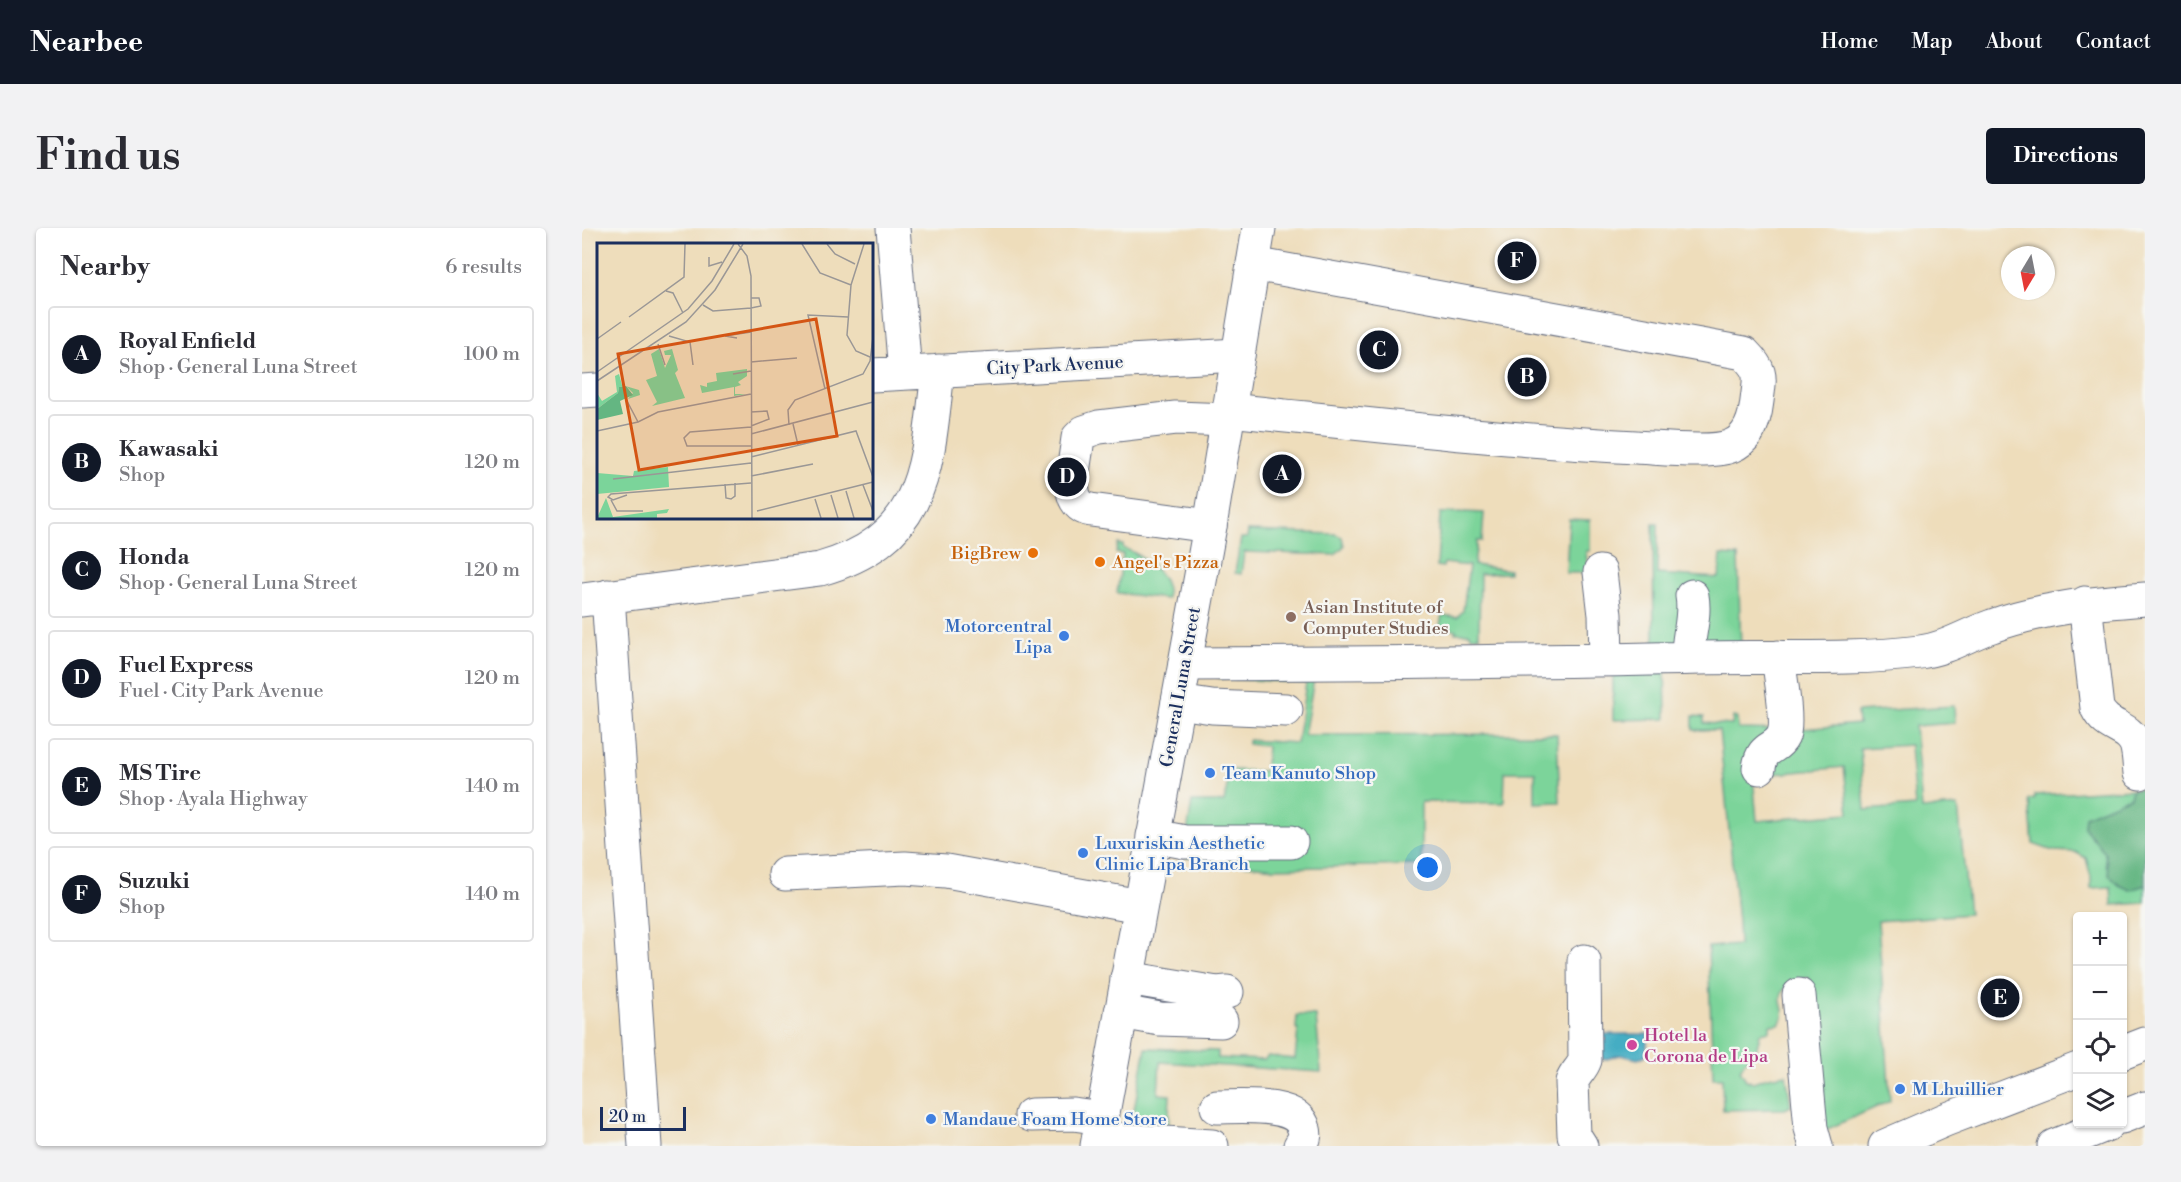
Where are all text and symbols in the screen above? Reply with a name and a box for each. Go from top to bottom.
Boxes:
text: Nearbee [30,25,143,60]
text: Home [1821,29,1878,55]
text: Map [1911,29,1953,55]
text: About [1986,29,2043,55]
text: Contact [2076,29,2151,55]
button: Directions [1986,128,2145,184]
text: Find us [36,130,180,183]
pin: F [1498,238,1536,284]
inset map [597,243,873,519]
north arrow [2001,246,2055,300]
text: Nearby [60,251,150,283]
text: 6 results [445,255,522,280]
text: Royal Enfield [119,328,256,355]
pin: C [1360,328,1398,372]
text: A [74,342,89,367]
text: 100 m [464,342,520,367]
street label: City Park Avenue [986,350,1124,381]
pin: B [1508,354,1546,400]
text: Shop · General Luna Street [119,355,357,380]
text: Kawasaki [119,436,218,463]
text: B [74,450,89,475]
text: 120 m [465,450,520,475]
pin: A [1262,452,1302,496]
pin: D [1048,454,1086,500]
text: Shop [119,463,165,488]
place label: BigBrew [950,542,1022,565]
text: Honda [119,544,189,571]
marker: BigBrew [1026,546,1040,560]
place label: Angel's Pizza [1111,551,1220,574]
marker: Angel's Pizza [1093,555,1107,569]
text: C [74,558,89,583]
text: 120 m [465,558,520,583]
text: Shop · General Luna Street [119,571,357,596]
place label: Asian Institute of Computer Studies [1302,596,1449,640]
street label: General Luna Street [1155,604,1206,769]
marker: Asian Institute of Computer Studies [1284,610,1298,624]
place label: Motorcentral Lipa [945,615,1053,659]
marker: Motorcentral Lipa [1057,629,1071,643]
text: Fuel Express [119,652,253,679]
text: D [74,666,89,691]
text: 120 m [465,666,520,691]
text: Fuel · City Park Avenue [119,679,324,704]
text: MS Tire [119,760,201,787]
place label: Team Kanuto Shop [1222,762,1376,785]
marker: Team Kanuto Shop [1203,766,1217,780]
text: E [75,774,88,799]
text: 140 m [465,774,520,799]
text: Shop · Ayala Highway [119,787,308,812]
place label: Luxuriskin Aesthetic Clinic Lipa Branch [1095,832,1265,876]
marker: Luxuriskin Aesthetic Clinic Lipa Branch [1076,846,1090,860]
your location [1413,853,1442,882]
text: Suzuki [119,868,190,895]
text: F [74,882,89,907]
text: 140 m [465,882,520,907]
text: Shop [119,895,165,920]
map controls [2073,912,2127,1128]
button: + [2073,912,2127,966]
button: − [2073,966,2127,1020]
pin: E [1980,976,2020,1020]
button: locate [2073,1020,2127,1074]
place label: Hotel la Corona de Lipa [1644,1024,1769,1068]
marker: Hotel la Corona de Lipa [1625,1038,1639,1052]
button: layers [2073,1074,2127,1128]
place label: M Lhuillier [1912,1078,2004,1101]
marker: M Lhuillier [1893,1082,1907,1096]
scale bar [600,1104,686,1132]
text: 20 m [609,1107,646,1127]
place label: Mandaue Foam Home Store [943,1108,1167,1131]
marker: Mandaue Foam Home Store [924,1112,938,1126]

